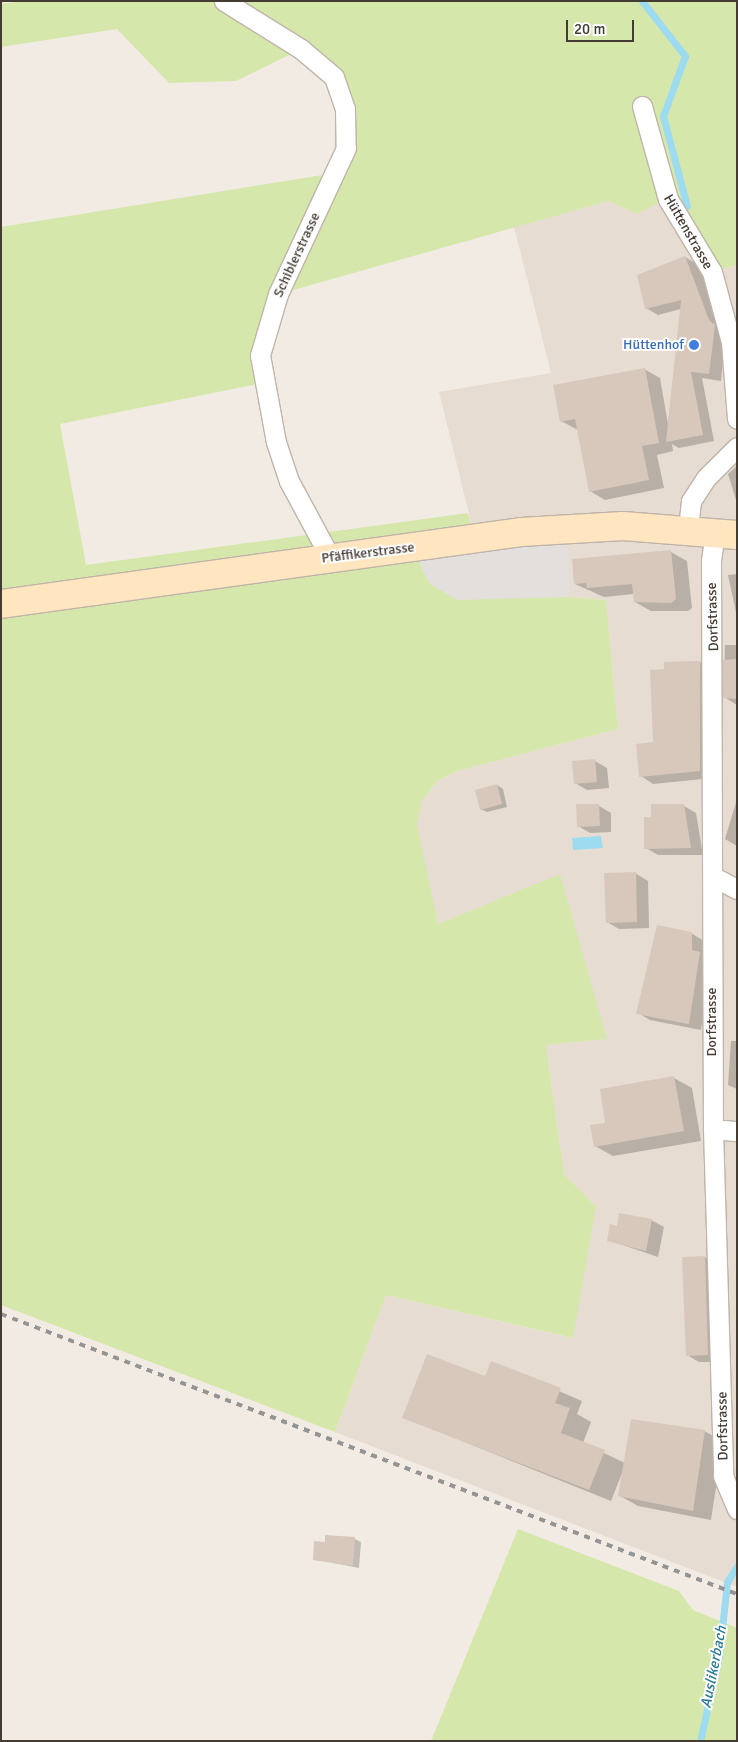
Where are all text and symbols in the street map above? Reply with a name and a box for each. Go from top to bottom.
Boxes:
scale bar [568,10,636,42]
text: 20 m [574,20,605,38]
street label: Hüttenstrasse [660,191,716,273]
street label: Schiblerstrasse [270,210,324,300]
place label: Hüttenhof [623,337,684,353]
marker: Hüttenhof [688,339,700,351]
street label: Pfäffikerstrasse [321,539,415,567]
street label: Dorfstrasse [703,582,723,652]
street label: Dorfstrasse [704,987,720,1057]
street label: Dorfstrasse [714,1391,732,1461]
water label: Auslikerbach [697,1624,731,1710]

